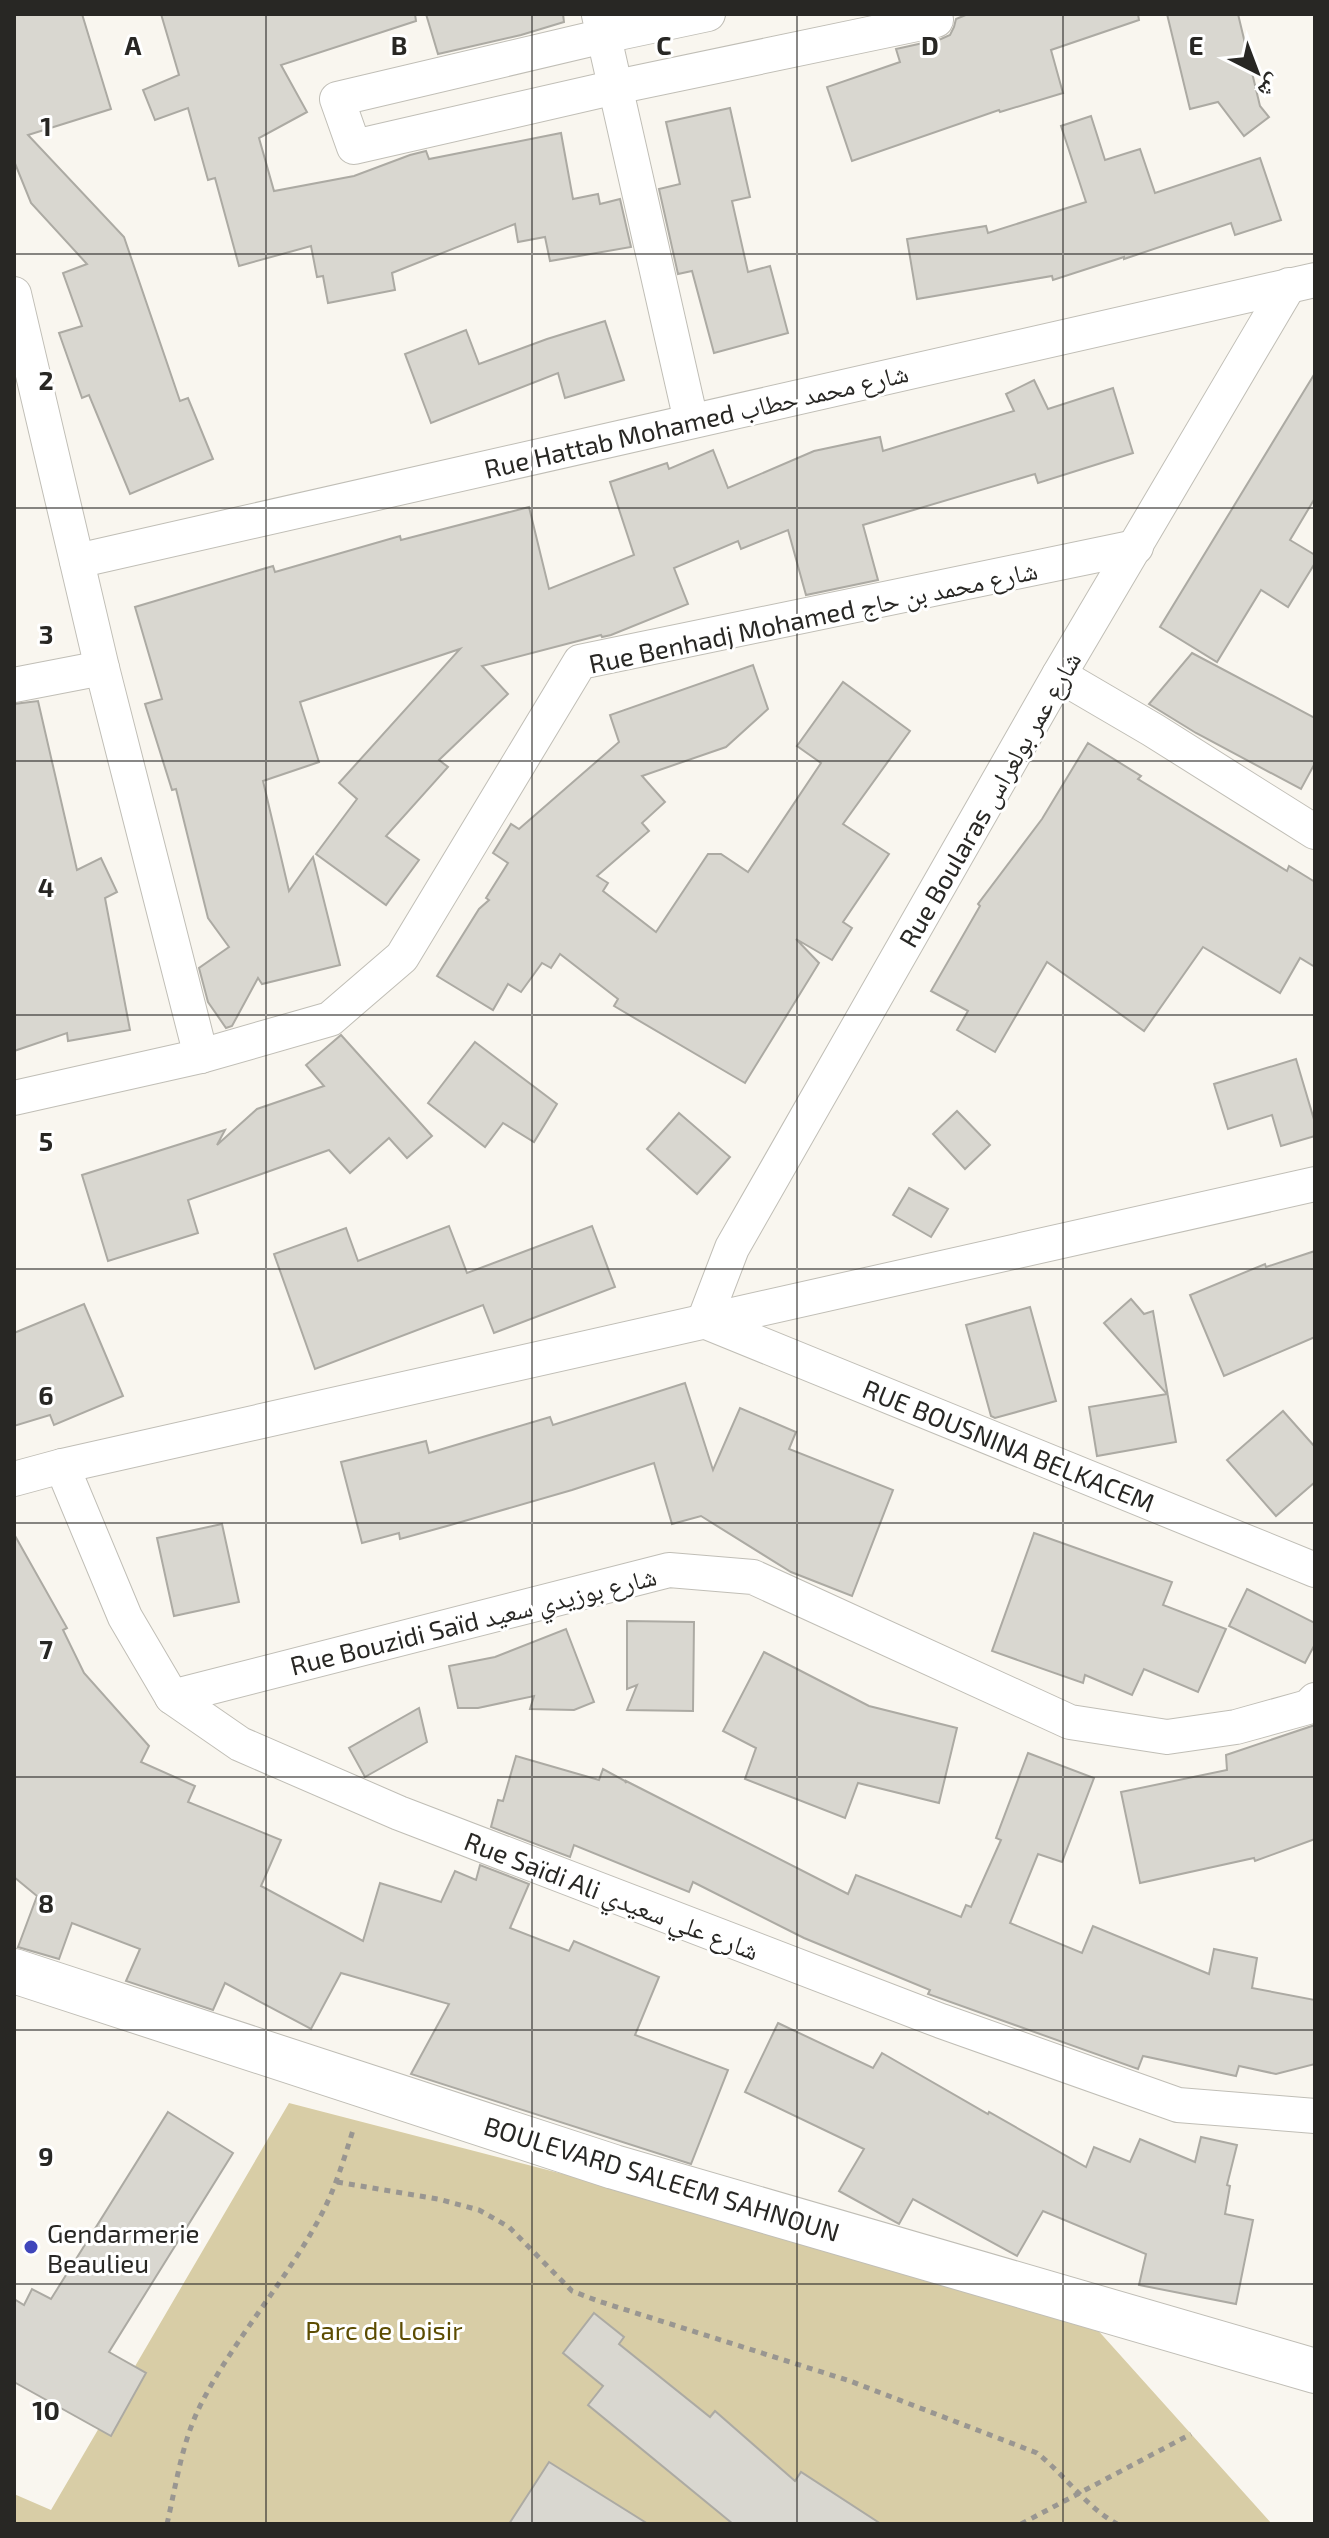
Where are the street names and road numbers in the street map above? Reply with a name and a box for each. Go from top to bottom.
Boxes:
street label: Rue Hattab Mohamed شارع محمد حطاب [481,356,911,486]
street label: Rue Benhadj Mohamed شارع محمد بن حاج [586,553,1041,681]
street label: Rue Boularas شارع عمر بولعراس [892,646,1088,953]
street label: RUE BOUSNINA BELKACEM [859,1372,1159,1518]
street label: Rue Bouzidi Saïd شارع بوزيدي سعيد [287,1559,661,1687]
street label: Rue Saïdi Ali شارع علي سعيدي [458,1825,764,1972]
street label: BOULEVARD SALEEM SAHNOUN [480,2109,844,2247]

